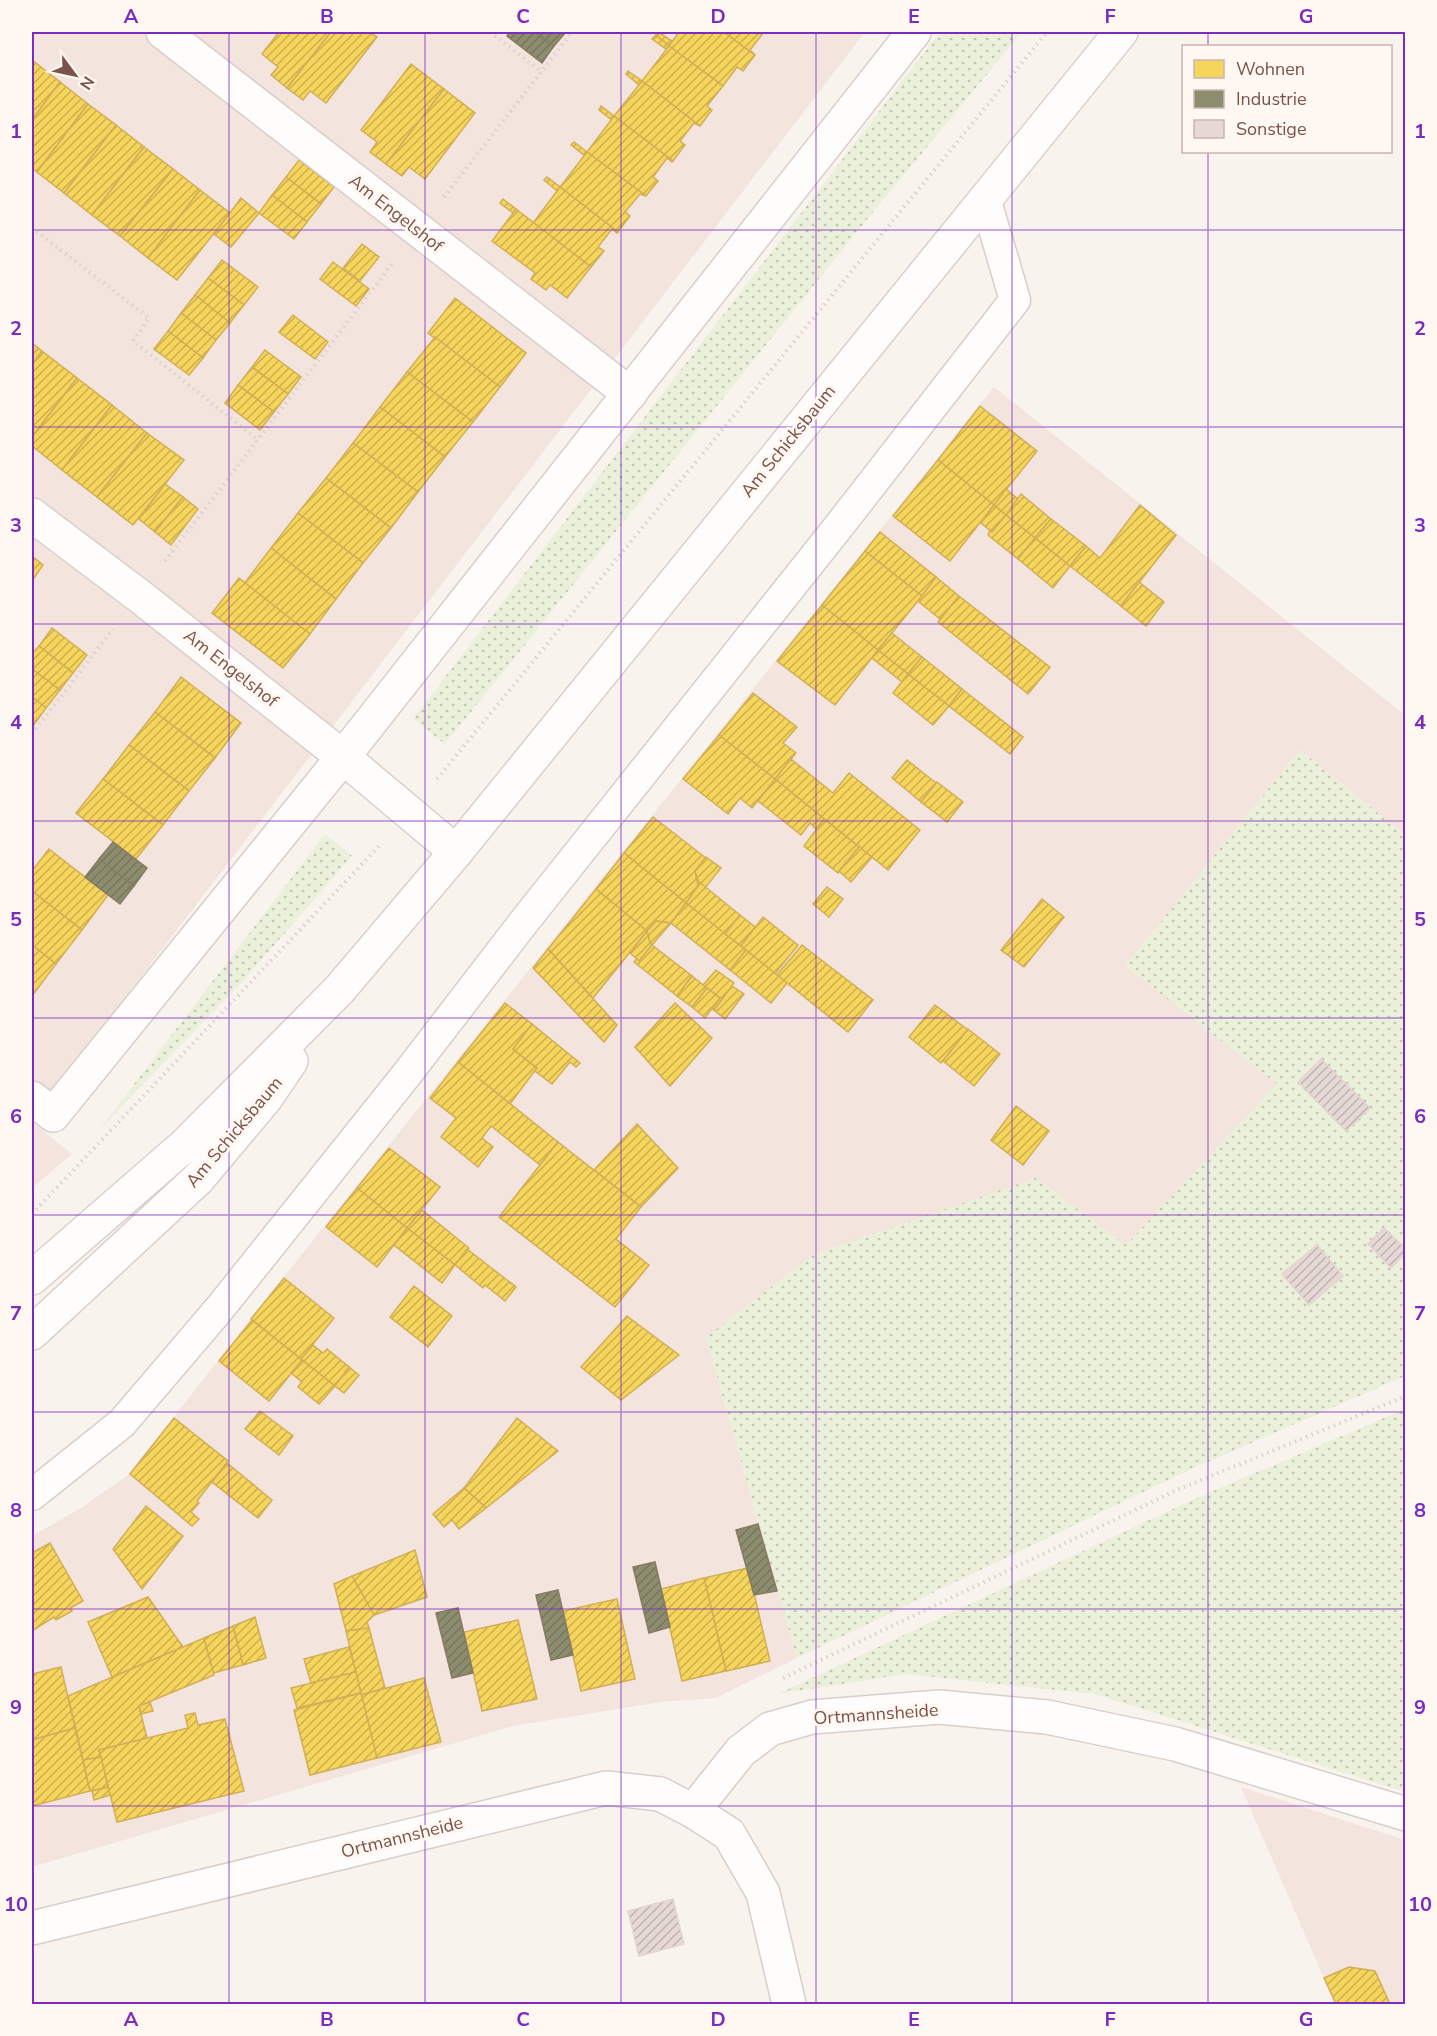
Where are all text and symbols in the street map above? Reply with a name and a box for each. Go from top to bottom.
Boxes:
text: A [124,3,139,30]
text: B [320,3,334,30]
text: C [516,3,530,30]
text: D [710,3,726,30]
text: E [908,3,920,30]
text: F [1104,3,1116,30]
text: G [1299,3,1313,30]
north arrow [45,45,105,105]
legend [1182,45,1392,153]
text: Wohnen [1236,57,1305,81]
text: N [74,72,99,94]
text: Industrie [1236,87,1307,111]
text: Sonstige [1236,117,1306,141]
text: 1 [10,118,22,145]
text: 1 [1414,118,1426,145]
street label: Am Engelshof [344,168,449,258]
text: 2 [10,315,22,342]
text: 2 [1414,315,1426,342]
street label: Am Schicksbaum [735,380,841,502]
text: 3 [10,512,22,539]
text: 3 [1414,512,1426,539]
street label: Am Engelshof [179,623,284,713]
text: 4 [10,709,22,736]
text: 4 [1414,709,1426,736]
text: 5 [10,906,22,933]
text: 5 [1414,906,1426,933]
street label: Am Schicksbaum [180,1071,288,1193]
text: 6 [10,1103,22,1130]
text: 6 [1414,1103,1426,1130]
text: 7 [10,1300,22,1327]
text: 7 [1414,1300,1426,1327]
text: 8 [10,1497,22,1524]
text: 8 [1414,1497,1426,1524]
text: 9 [10,1694,22,1721]
text: 9 [1414,1694,1426,1721]
street label: Ortmannsheide [813,1698,939,1730]
street label: Ortmannsheide [338,1810,466,1864]
text: 10 [4,1891,28,1918]
text: 10 [1408,1891,1432,1918]
text: A [124,2006,139,2033]
text: B [320,2006,334,2033]
text: C [516,2006,530,2033]
text: D [710,2006,726,2033]
text: E [908,2006,920,2033]
text: F [1104,2006,1116,2033]
text: G [1299,2006,1313,2033]

